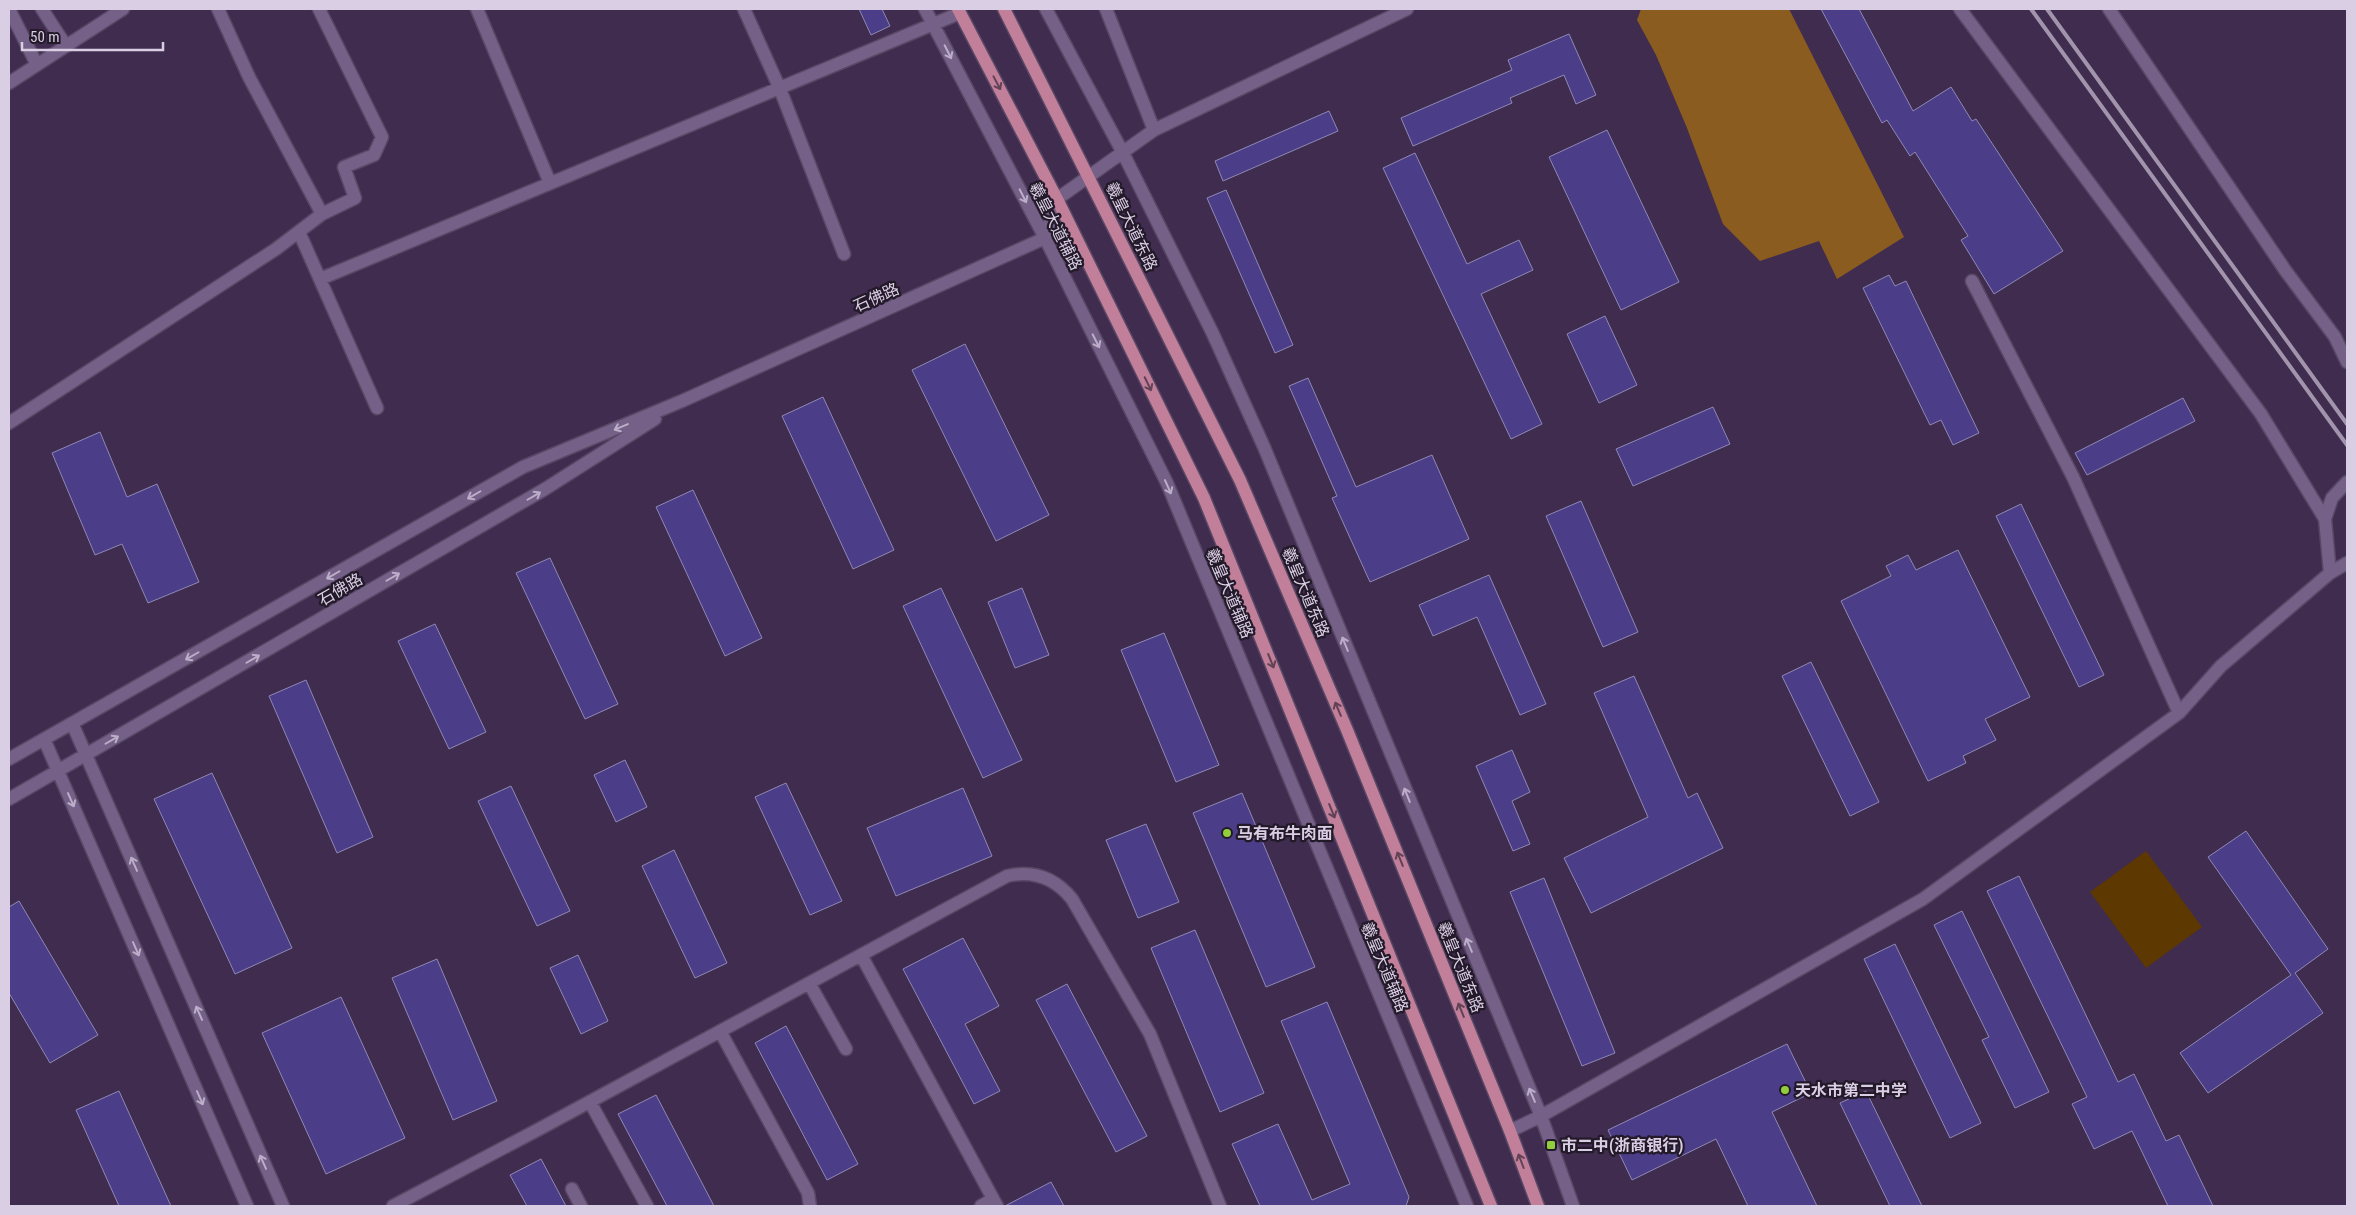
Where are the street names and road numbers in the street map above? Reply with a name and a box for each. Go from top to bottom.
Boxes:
street label: 羲皇大道辅路 [1025,179,1086,273]
street label: 羲皇大道东路 [1102,179,1161,274]
street label: 石佛路 [850,279,902,316]
street label: 羲皇大道东路 [1278,544,1333,640]
street label: 羲皇大道辅路 [1202,545,1257,641]
street label: 石佛路 [315,569,366,610]
street label: 羲皇大道辅路 [1357,919,1412,1015]
street label: 羲皇大道东路 [1434,919,1487,1015]

